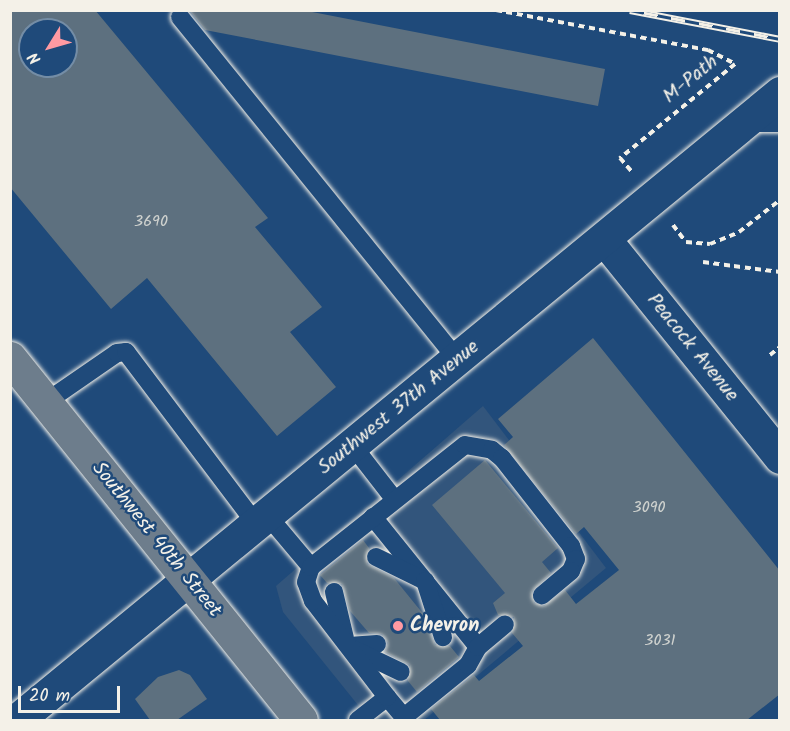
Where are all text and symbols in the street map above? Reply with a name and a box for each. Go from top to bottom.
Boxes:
north arrow [18,18,78,78]
text: N [22,46,48,69]
street label: M-Path [659,51,723,109]
house number: 3690 [134,212,168,232]
street label: Peacock Avenue [641,289,743,407]
street label: Southwest 37th Avenue [314,336,484,480]
street label: Southwest 40th Street [86,458,226,622]
house number: 3090 [633,498,665,518]
place label: Chevron [410,614,479,638]
marker: Chevron [391,619,405,633]
house number: 3031 [644,631,676,651]
scale bar [21,674,123,712]
text: 20 m [29,682,70,711]

